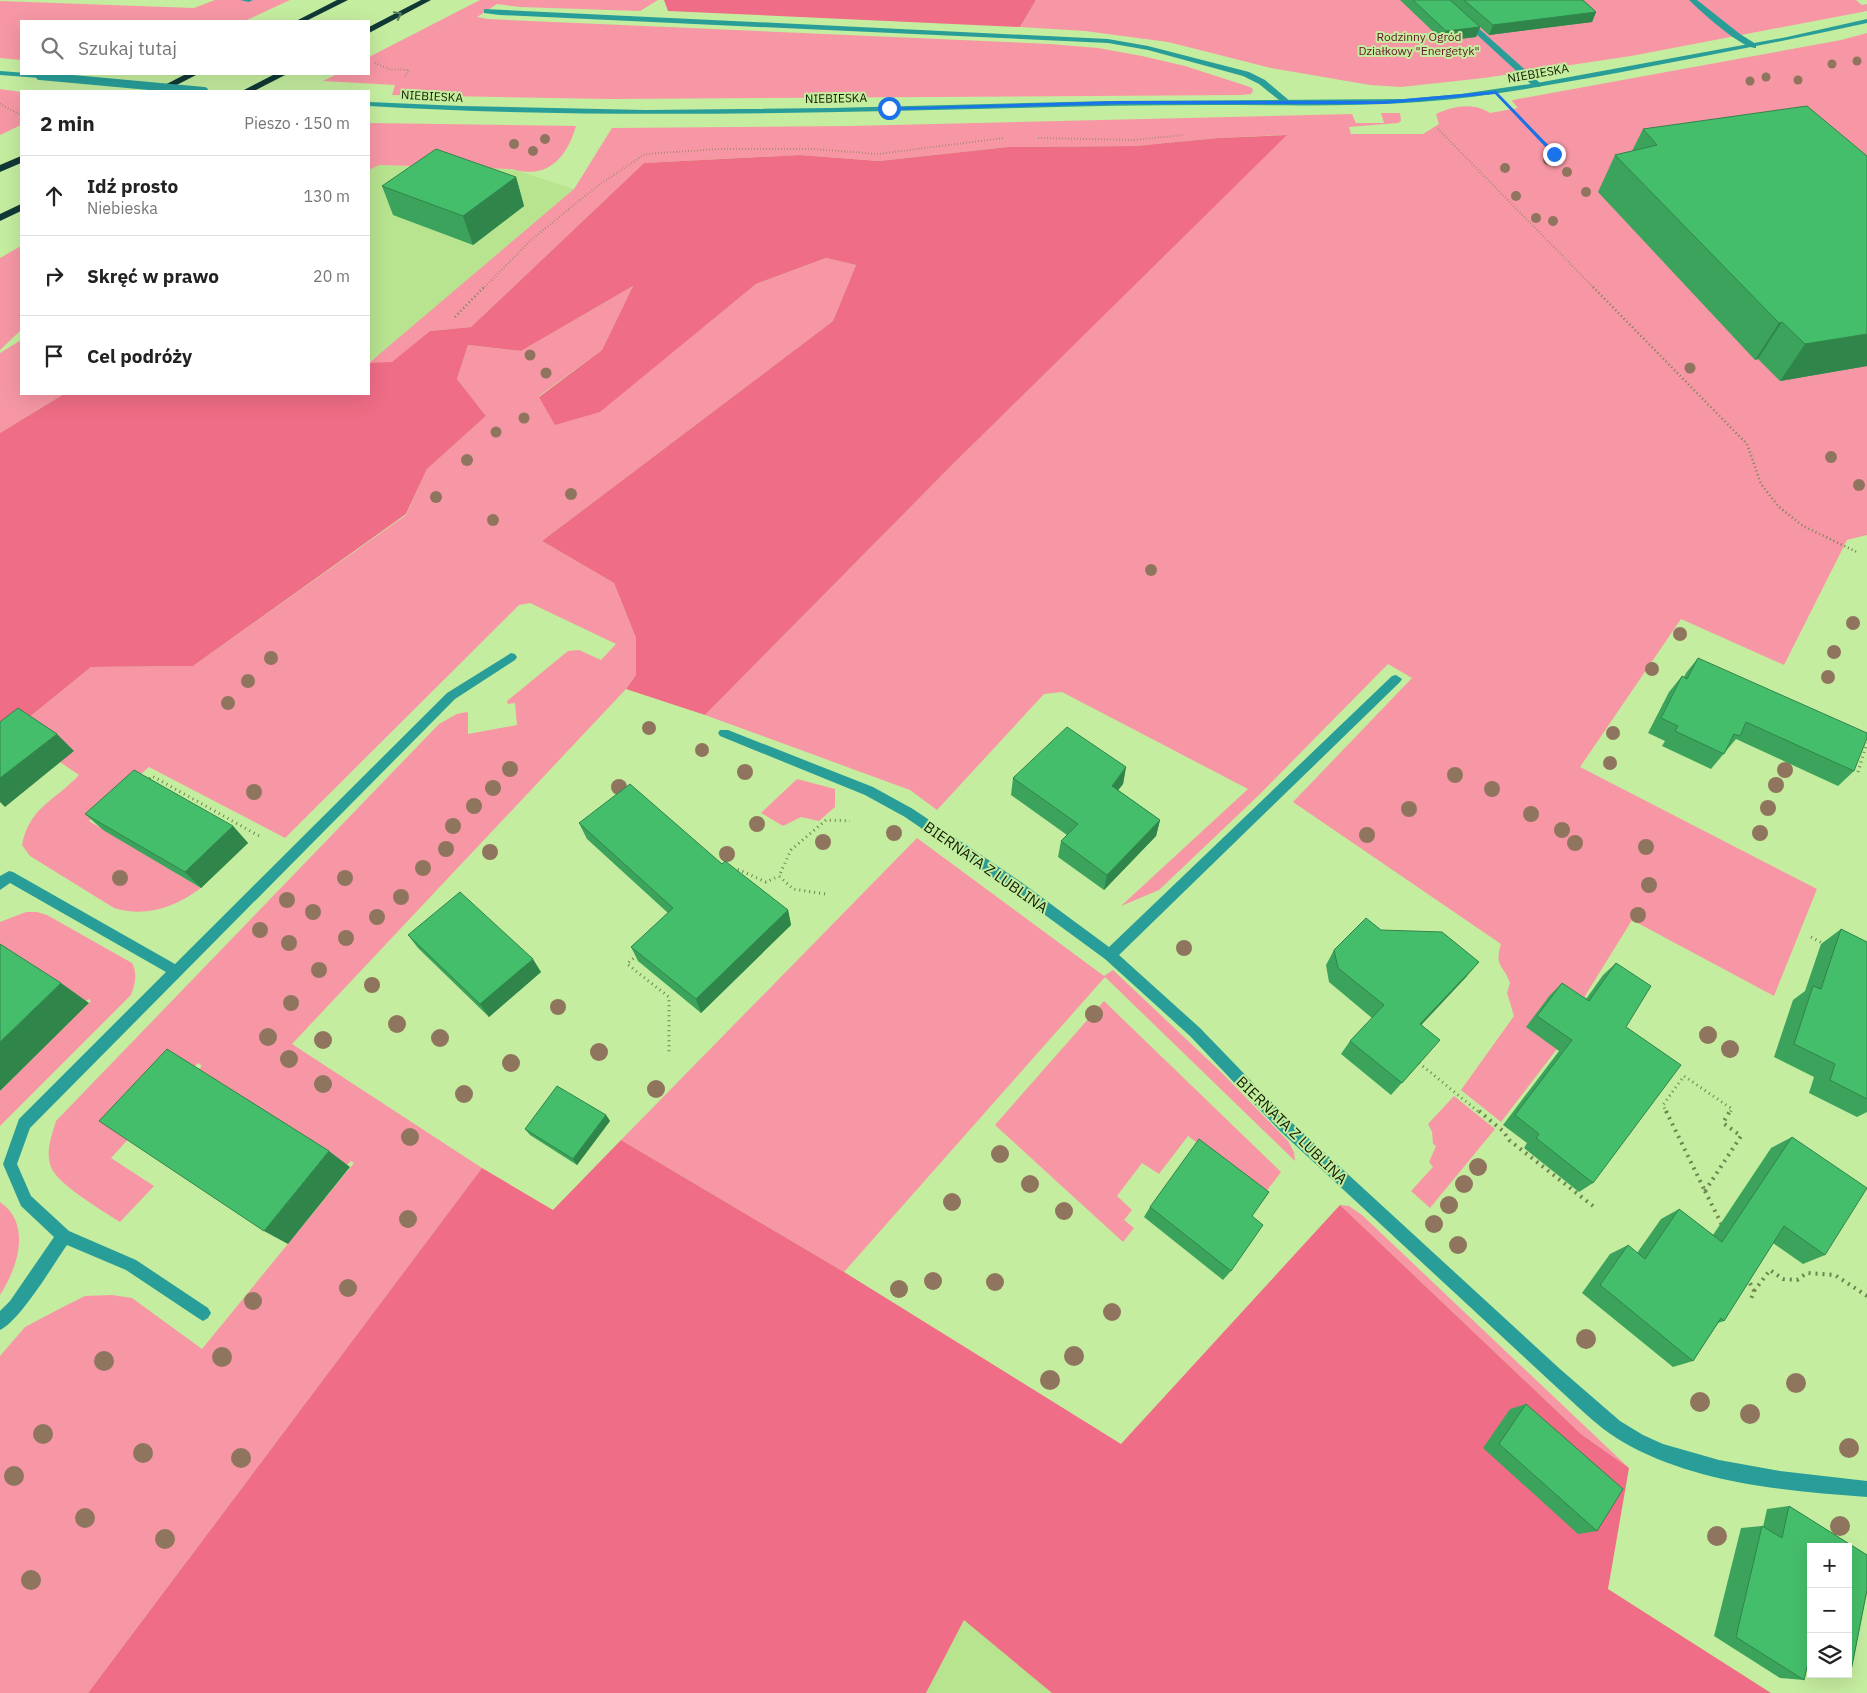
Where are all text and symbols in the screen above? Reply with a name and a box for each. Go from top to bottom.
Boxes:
one-way arrow [393,11,402,21]
search box [20,20,370,75]
park label: Rodzinny Ogród Działkowy "Energetyk" [1358,29,1480,58]
icon: search [38,34,66,62]
text: Szukaj tutaj [78,36,177,60]
street label: NIEBIESKA [1506,60,1570,86]
street label: NIEBIESKA [401,87,464,105]
street label: NIEBIESKA [805,90,868,106]
route start [878,97,901,120]
text: 2 min [40,109,95,137]
text: Pieszo · 150 m [244,113,350,133]
route end [1543,143,1566,166]
text: Idź prosto [87,174,178,198]
icon: ahead [40,182,68,210]
text: 130 m [303,186,350,206]
text: Niebieska [87,198,158,218]
icon: right [40,262,68,290]
text: Skręć w prawo [87,264,219,288]
text: 20 m [313,266,350,286]
icon: arrive [40,342,68,370]
text: Cel podróży [87,344,192,368]
street label: BIERNATA Z LUBLINA [920,817,1052,917]
street label: BIERNATA Z LUBLINA [1232,1072,1352,1188]
map controls [1807,1543,1852,1678]
button: + [1807,1543,1852,1588]
button: − [1807,1588,1852,1633]
button: layers [1807,1633,1852,1678]

